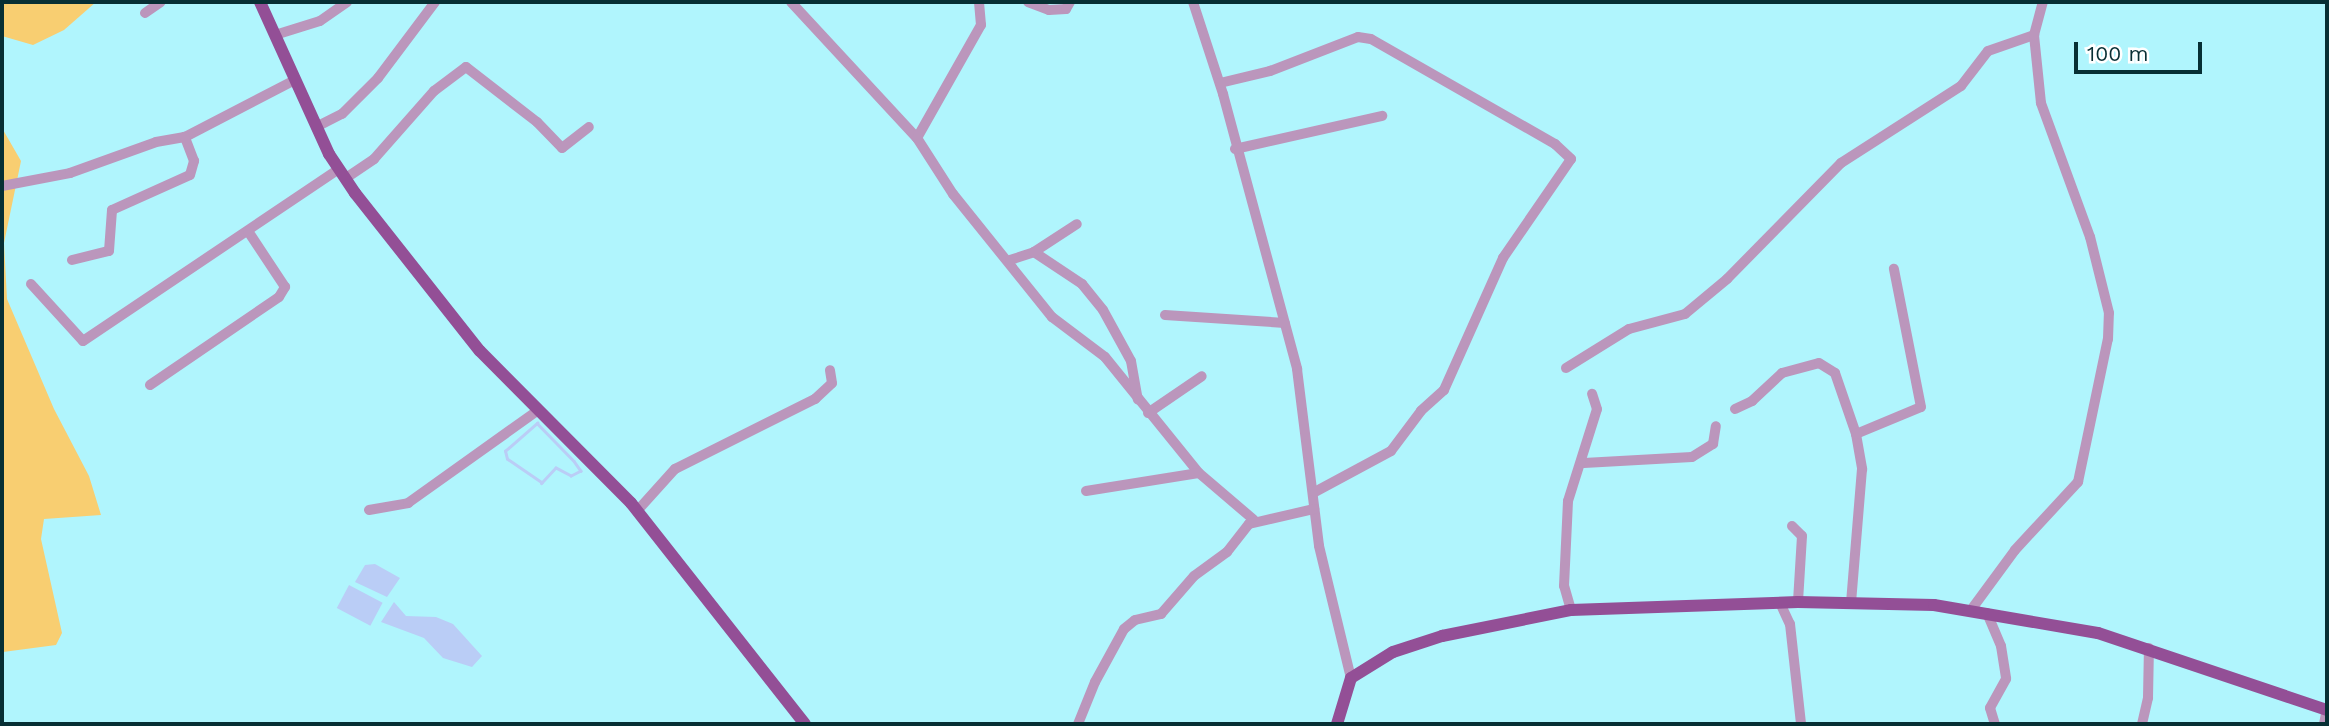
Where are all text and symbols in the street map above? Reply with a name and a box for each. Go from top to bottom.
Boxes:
scale bar [2077,28,2205,72]
text: 100 m [2087,41,2149,66]

